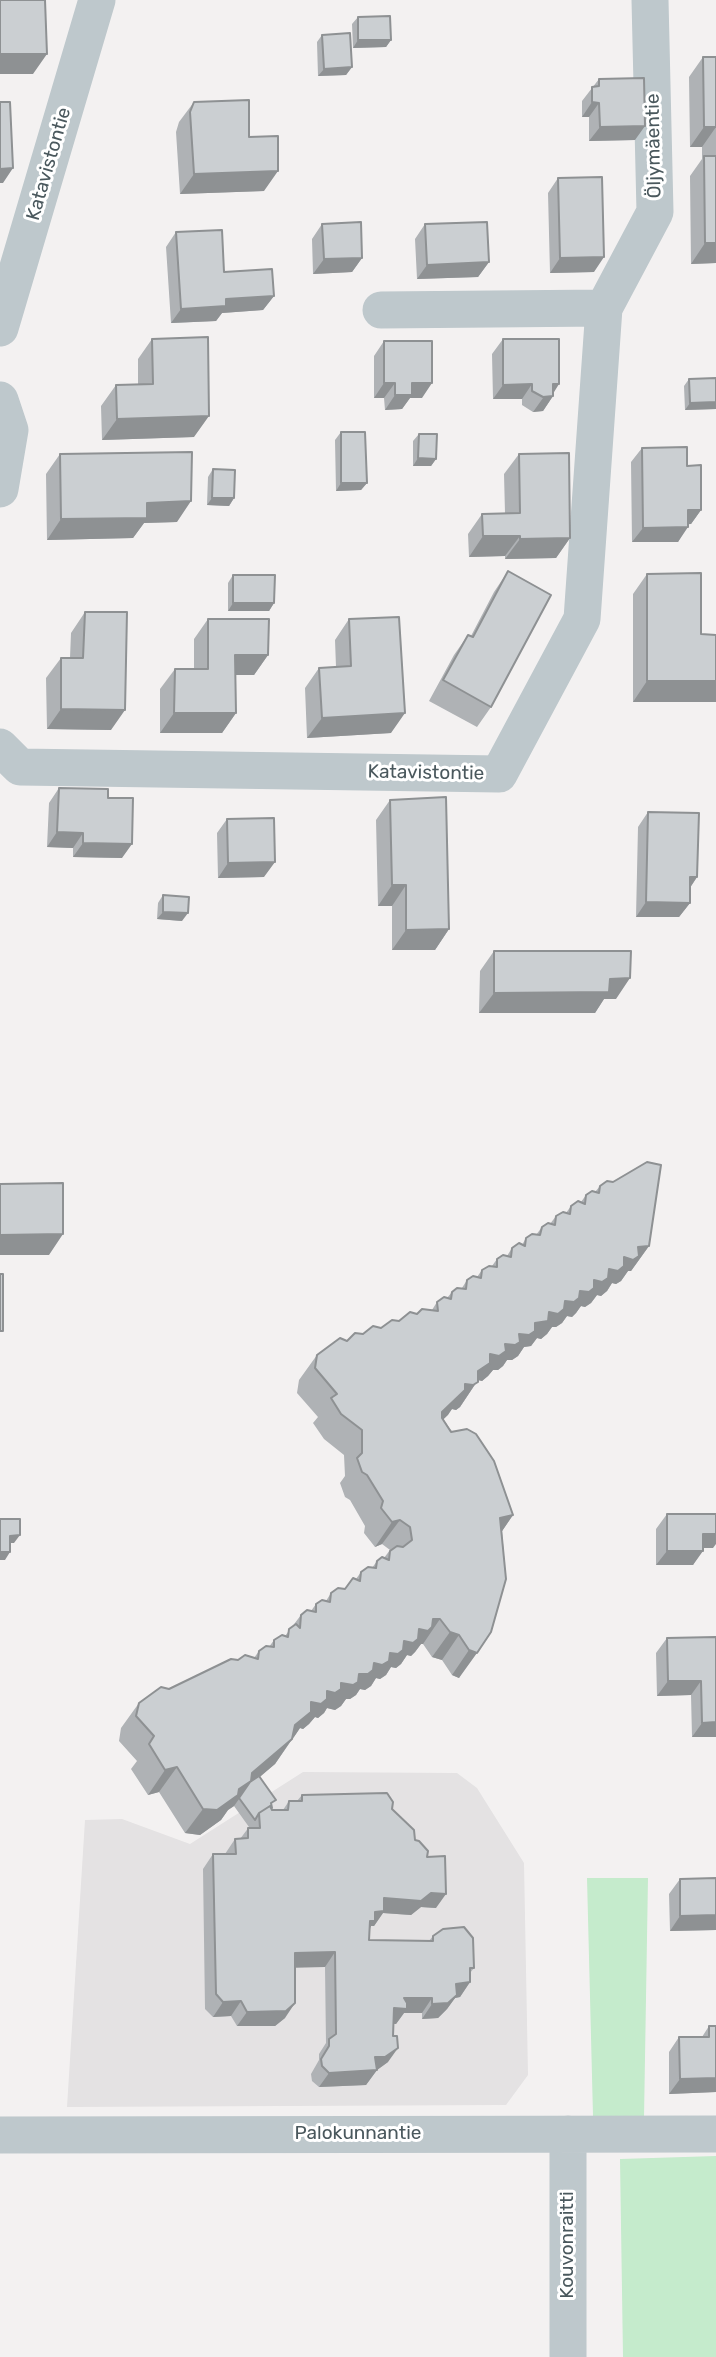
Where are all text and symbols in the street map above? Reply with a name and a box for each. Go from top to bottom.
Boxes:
street label: Öljymäentie [642,93,666,199]
street label: Katavistontie [22,105,76,223]
street label: Katavistontie [368,761,484,785]
street label: Palokunnantie [295,2123,421,2145]
street label: Kouvonraitti [557,2191,579,2299]

